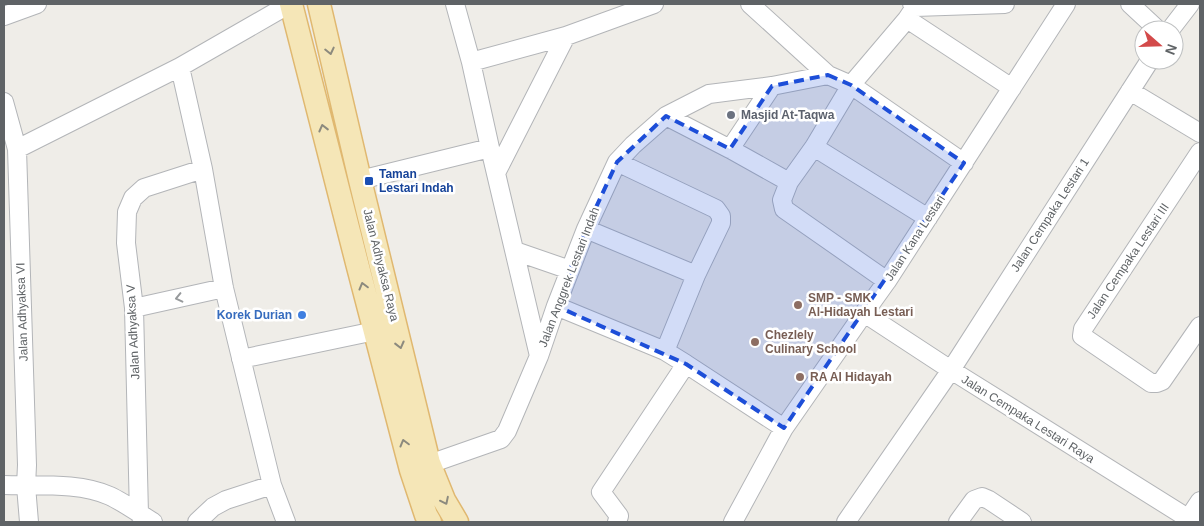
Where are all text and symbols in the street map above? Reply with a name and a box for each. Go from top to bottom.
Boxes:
north arrow [1134,20,1184,70]
text: N [1162,42,1180,57]
one-way arrow [324,47,335,56]
place label: Masjid At-Taqwa [741,108,835,122]
marker: Masjid At-Taqwa [725,109,737,121]
one-way arrow [318,124,329,133]
street label: Jalan Cempaka Lestari 1 [1008,155,1092,274]
place label: Taman Lestari Indah [379,167,454,195]
marker: Taman Lestari Indah [363,175,375,187]
street label: Jalan Kana Lestari [882,193,948,283]
street label: Jalan Cempaka Lestari III [1084,201,1172,321]
street label: Jalan Anggrek Lestari Indah [536,205,602,349]
street label: Jalan Adhyaksa Raya [360,207,402,323]
street label: Jalan Adhyaksa VI [13,262,31,362]
one-way arrow [358,281,369,290]
street label: Jalan Adhyaksa V [124,284,142,380]
place label: SMP - SMK Al-Hidayah Lestari [808,291,913,319]
one-way arrow [175,292,183,303]
marker: SMP - SMK Al-Hidayah Lestari [792,299,804,311]
place label: Korek Durian [217,308,292,322]
marker: Korek Durian [296,309,308,321]
place label: Chezlely Culinary School [765,328,856,356]
marker: Chezlely Culinary School [749,336,761,348]
one-way arrow [394,341,405,350]
place label: RA Al Hidayah [810,370,892,384]
marker: RA Al Hidayah [794,371,806,383]
street label: Jalan Cempaka Lestari Raya [959,372,1097,466]
one-way arrow [399,438,410,447]
one-way arrow [439,496,450,505]

